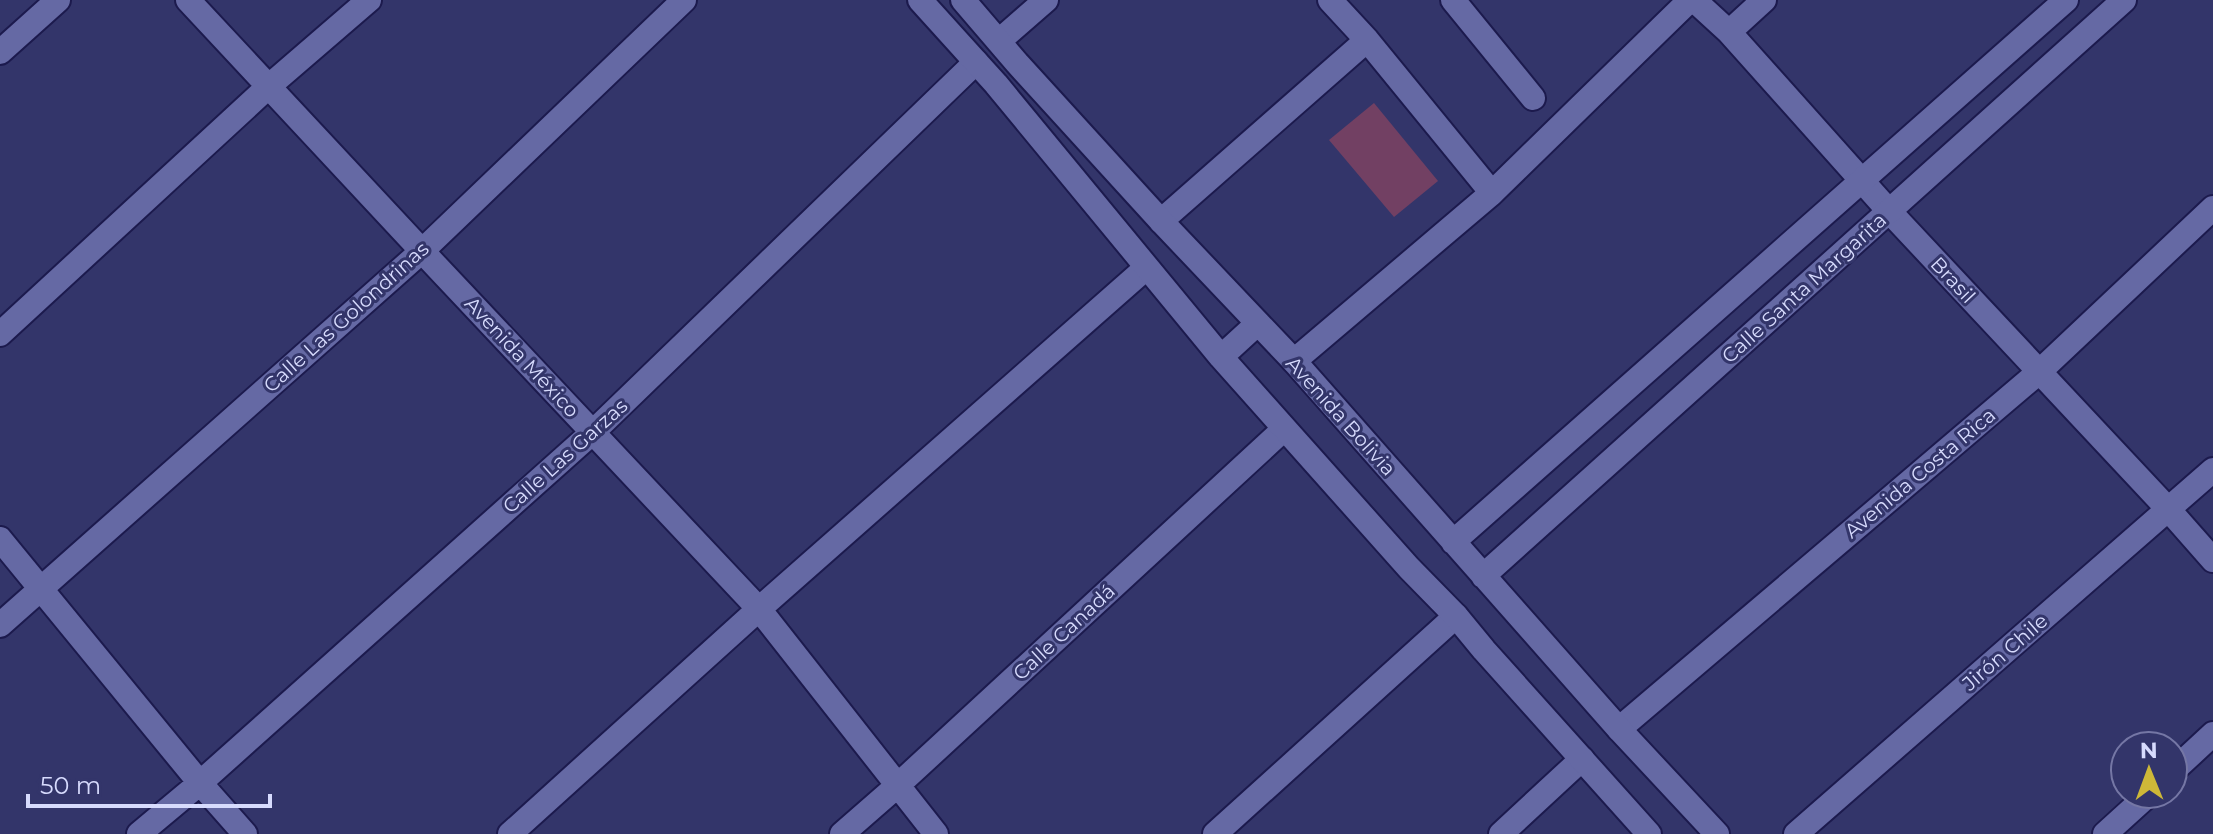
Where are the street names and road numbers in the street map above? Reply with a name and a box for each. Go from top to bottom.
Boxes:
street label: Calle Santa Margarita [1717,208,1891,368]
street label: Calle Las Golondrinas [259,236,434,397]
street label: Brasil [1926,252,1980,308]
street label: Avenida México [460,292,584,422]
street label: Avenida Bolivia [1281,351,1401,481]
street label: Calle Las Garzas [498,394,632,518]
street label: Avenida Costa Rica [1840,403,2000,543]
street label: Calle Canadá [1008,579,1120,685]
street label: Jirón Chile [1957,608,2053,696]

